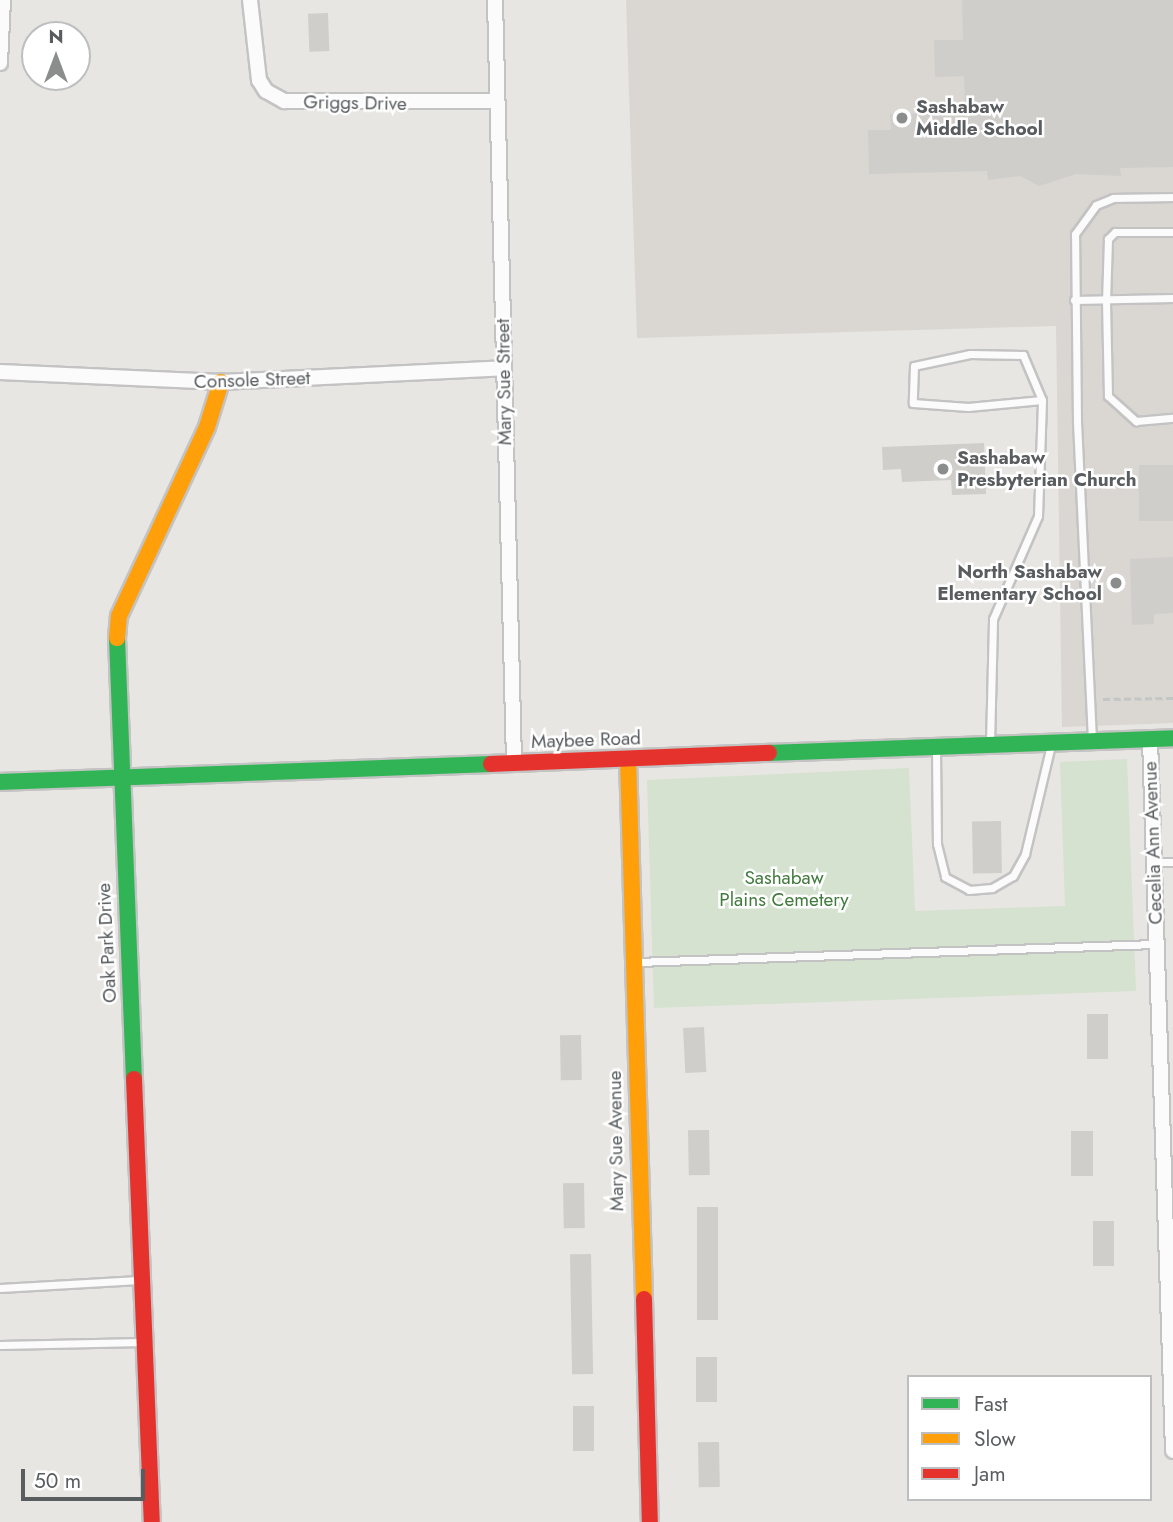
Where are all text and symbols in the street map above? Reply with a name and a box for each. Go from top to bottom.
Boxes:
north arrow [21,21,91,91]
text: N [48,23,64,50]
street label: Griggs Drive [303,91,407,115]
place label: Sashabaw Middle School [916,96,1043,140]
marker: Sashabaw Middle School [894,110,910,126]
street label: Mary Sue Street [491,318,517,446]
street label: Console Street [193,367,311,393]
place label: Sashabaw Presbyterian Church [957,447,1136,491]
marker: Sashabaw Presbyterian Church [935,461,951,477]
place label: North Sashabaw Elementary School [937,561,1102,605]
marker: North Sashabaw Elementary School [1108,575,1124,591]
street label: Maybee Road [531,727,641,753]
street label: Cecelia Ann Avenue [1139,761,1167,925]
park label: Sashabaw Plains Cemetery [719,867,849,911]
street label: Oak Park Drive [92,882,122,1004]
street label: Mary Sue Avenue [603,1070,629,1212]
legend [907,1375,1152,1501]
text: Fast [974,1389,1007,1419]
text: Slow [974,1424,1016,1454]
scale bar [24,1456,149,1500]
text: Jam [974,1459,1006,1489]
text: 50 m [34,1466,81,1496]

